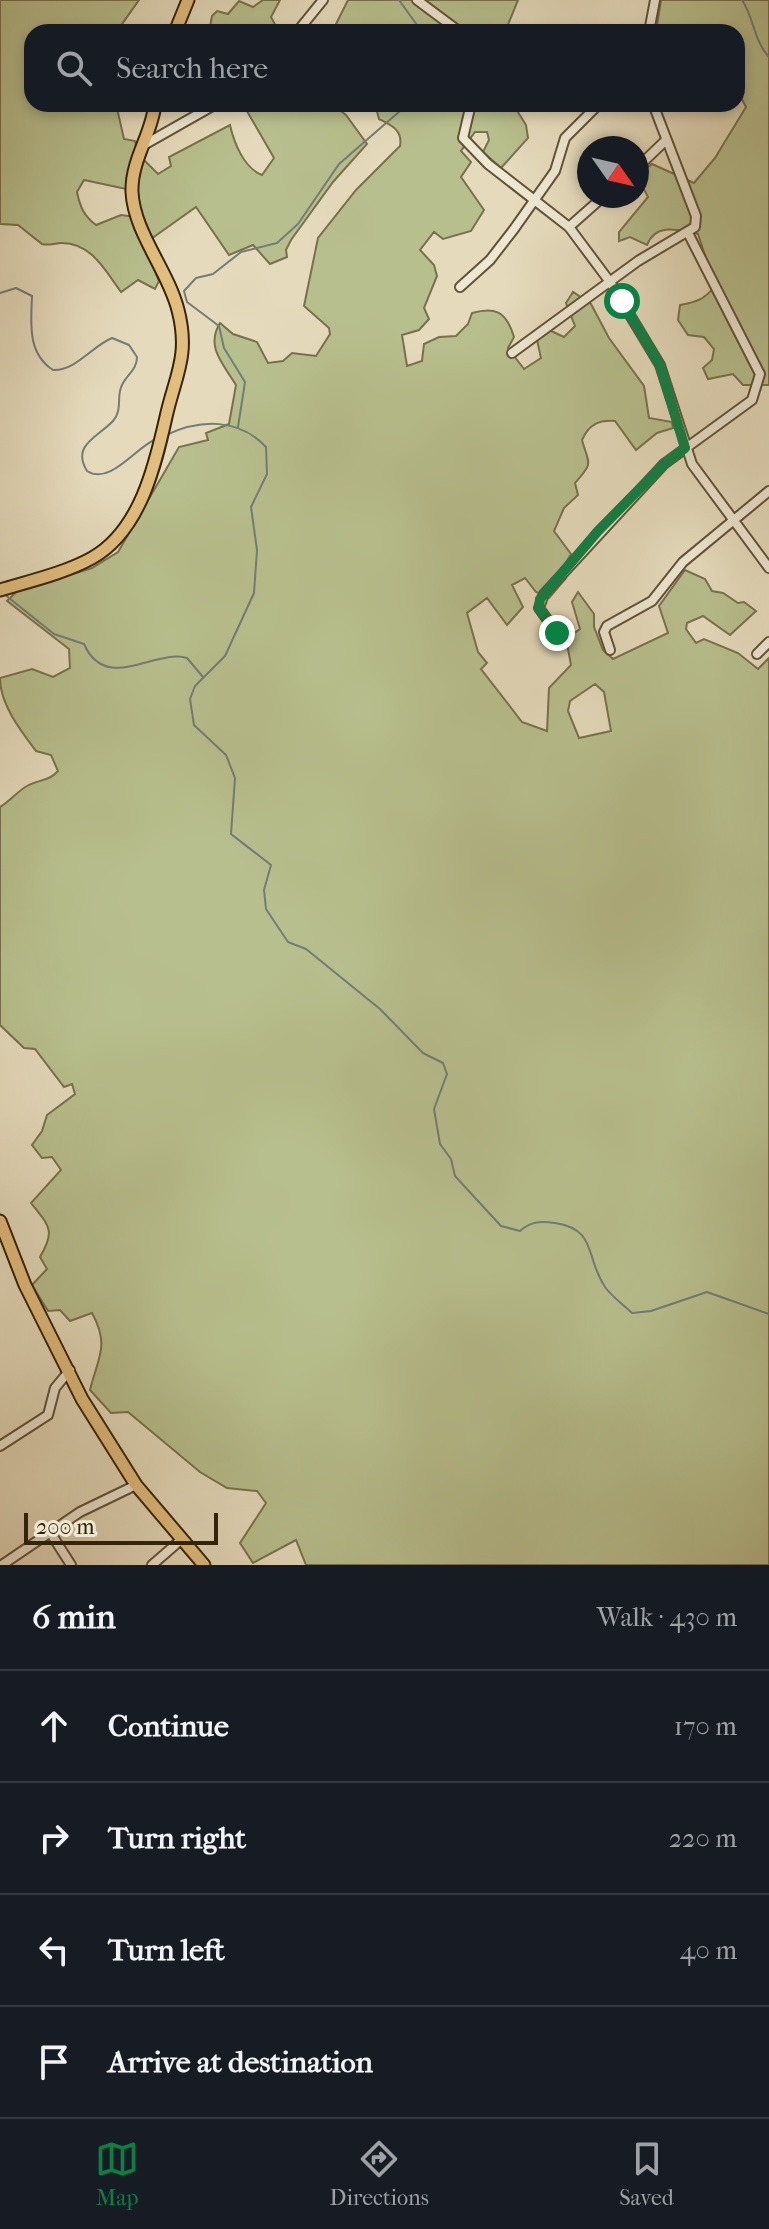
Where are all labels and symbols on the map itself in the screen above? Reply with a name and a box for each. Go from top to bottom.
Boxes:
north arrow [577,136,649,208]
route start [604,283,640,319]
route end [539,615,575,651]
scale bar [24,1509,218,1545]

